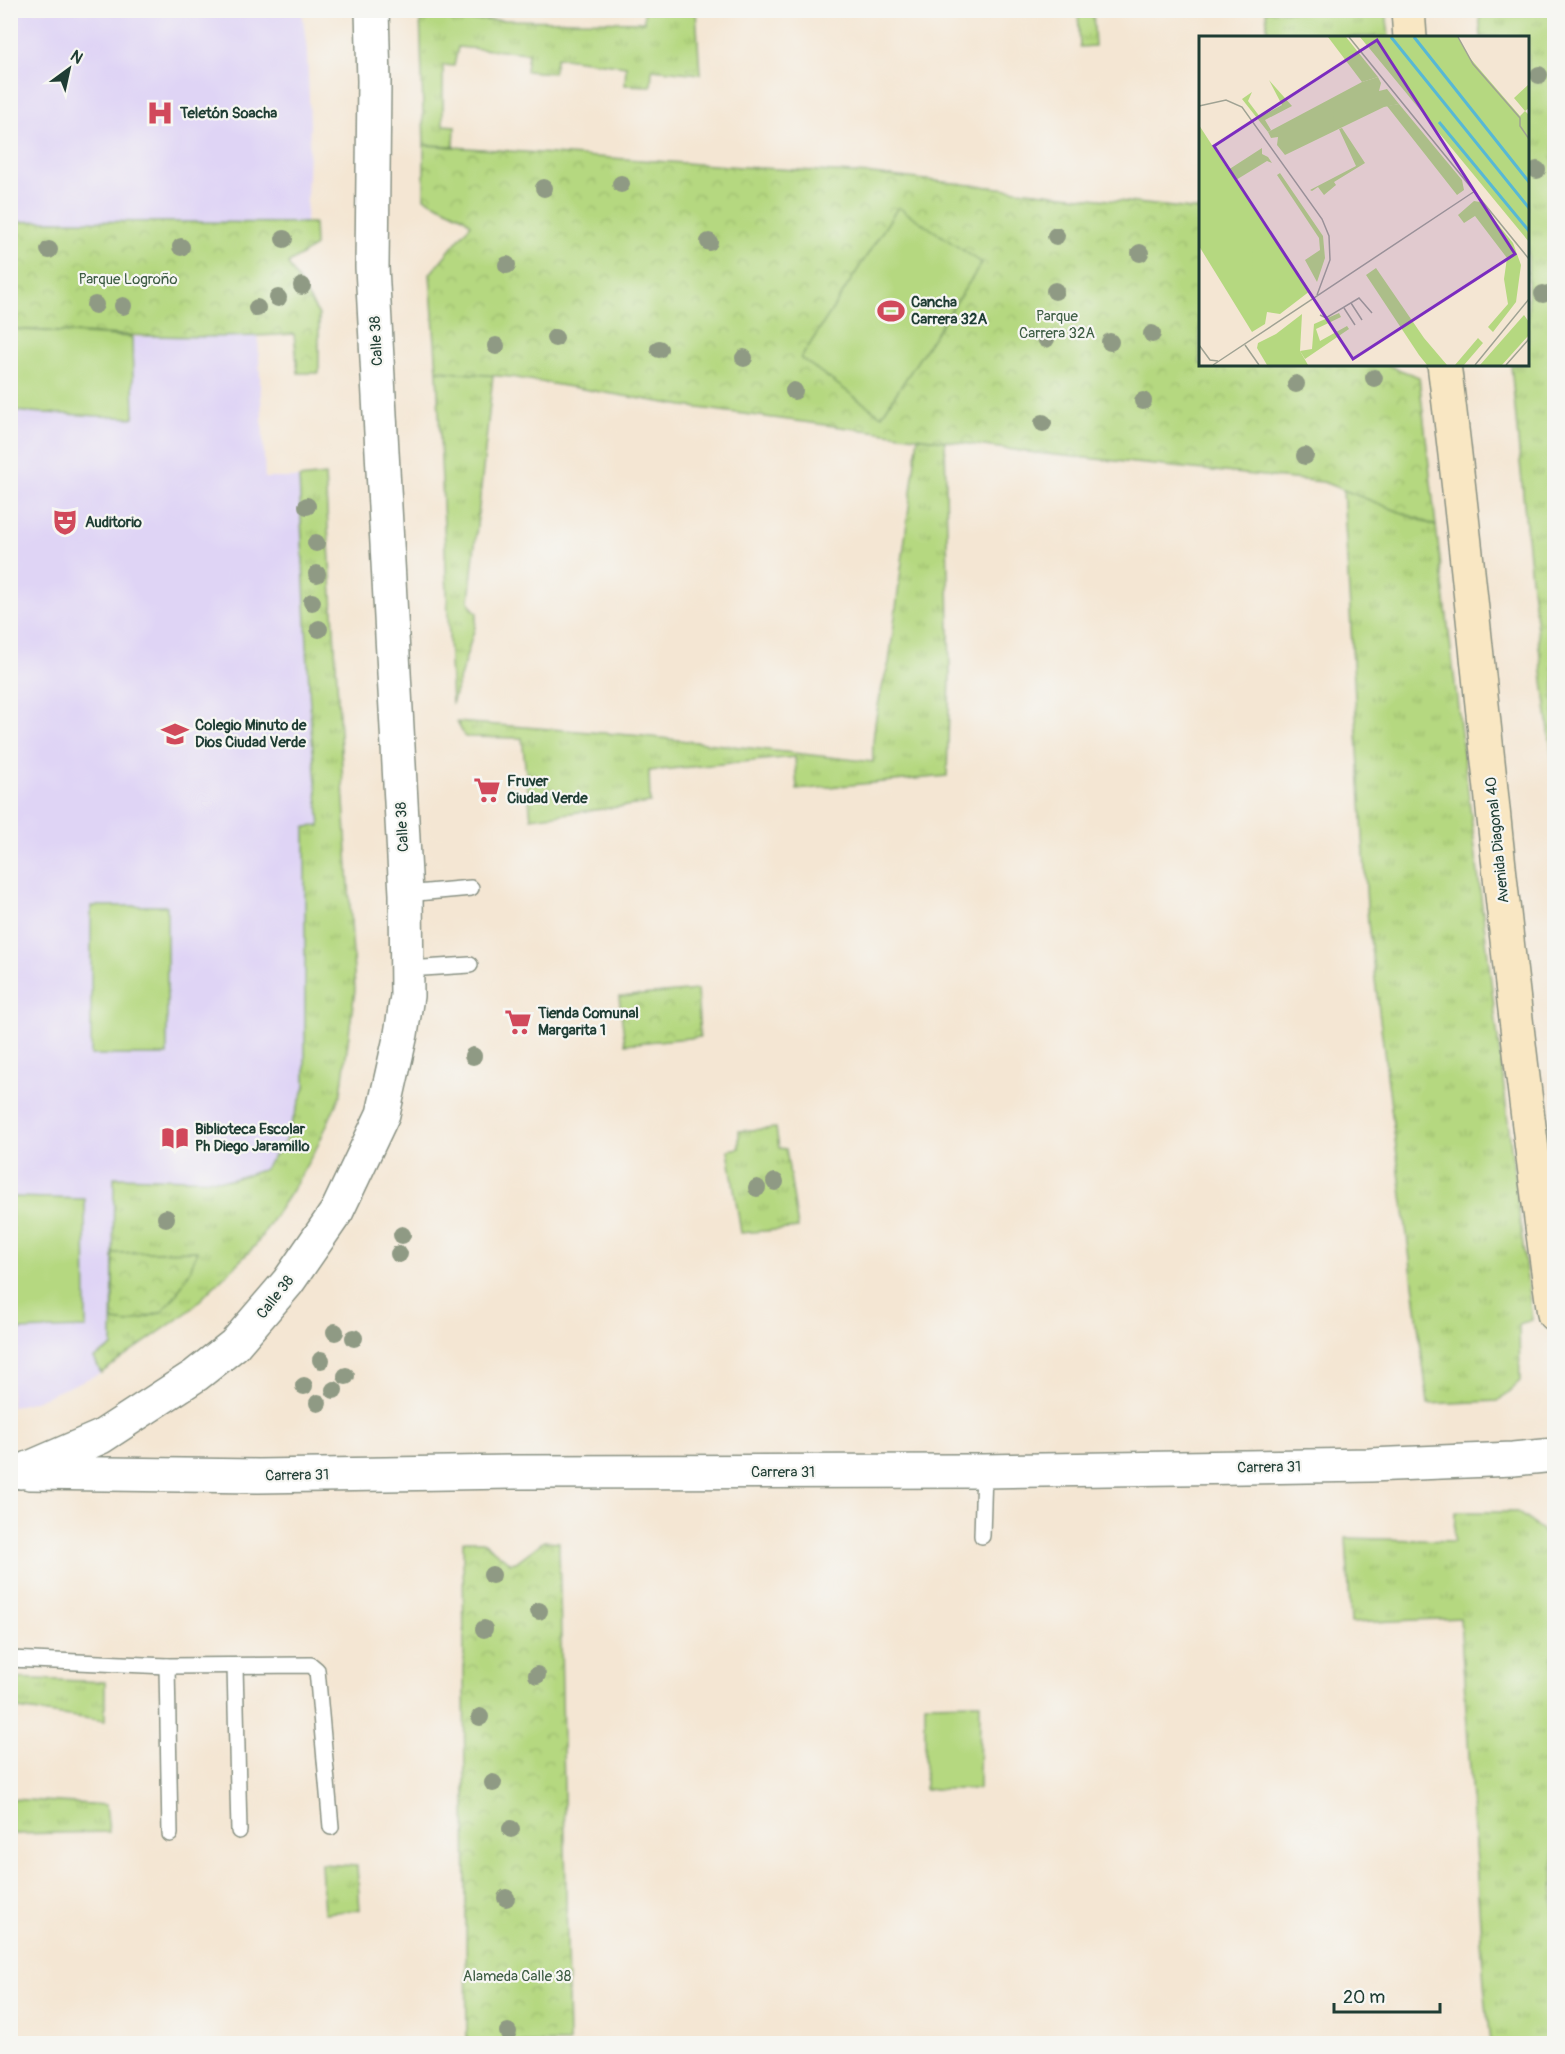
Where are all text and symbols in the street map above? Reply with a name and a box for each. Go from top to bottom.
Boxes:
inset map [1199,36,1529,366]
north arrow [39,39,99,99]
text: N [67,46,87,69]
hospital icon: Teletón Soacha [145,98,175,128]
place label: Teletón Soacha [179,104,277,123]
park label: Parque Logroño [78,270,178,289]
place label: Cancha Carrera 32A [911,293,987,329]
sports icon: Cancha Carrera 32A [876,296,906,326]
park label: Parque Carrera 32A [1019,307,1095,343]
street label: Calle 38 [366,315,387,366]
theatre icon: Auditorio [50,507,80,537]
place label: Auditorio [85,513,142,532]
place label: Colegio Minuto de Dios Ciudad Verde [195,716,307,752]
school or university icon: Colegio Minuto de Dios Ciudad Verde [160,719,190,749]
place label: Fruver Ciudad Verde [507,772,588,808]
supermarket icon: Fruver Ciudad Verde [472,775,502,805]
street label: Avenida Diagonal 40 [1481,776,1514,904]
street label: Calle 38 [392,801,413,852]
place label: Tienda Comunal Margarita 1 [537,1004,639,1040]
supermarket icon: Tienda Comunal Margarita 1 [503,1007,533,1037]
place label: Biblioteca Escolar Ph Diego Jaramillo [195,1120,310,1156]
library icon: Biblioteca Escolar Ph Diego Jaramillo [160,1123,190,1153]
street label: Calle 38 [253,1271,299,1323]
street label: Carrera 31 [1237,1457,1301,1478]
street label: Carrera 31 [751,1463,815,1482]
street label: Carrera 31 [265,1465,329,1486]
park label: Alameda Calle 38 [463,1967,572,1986]
scale bar [1334,1976,1440,2014]
text: 20 m [1343,1986,1385,2009]

